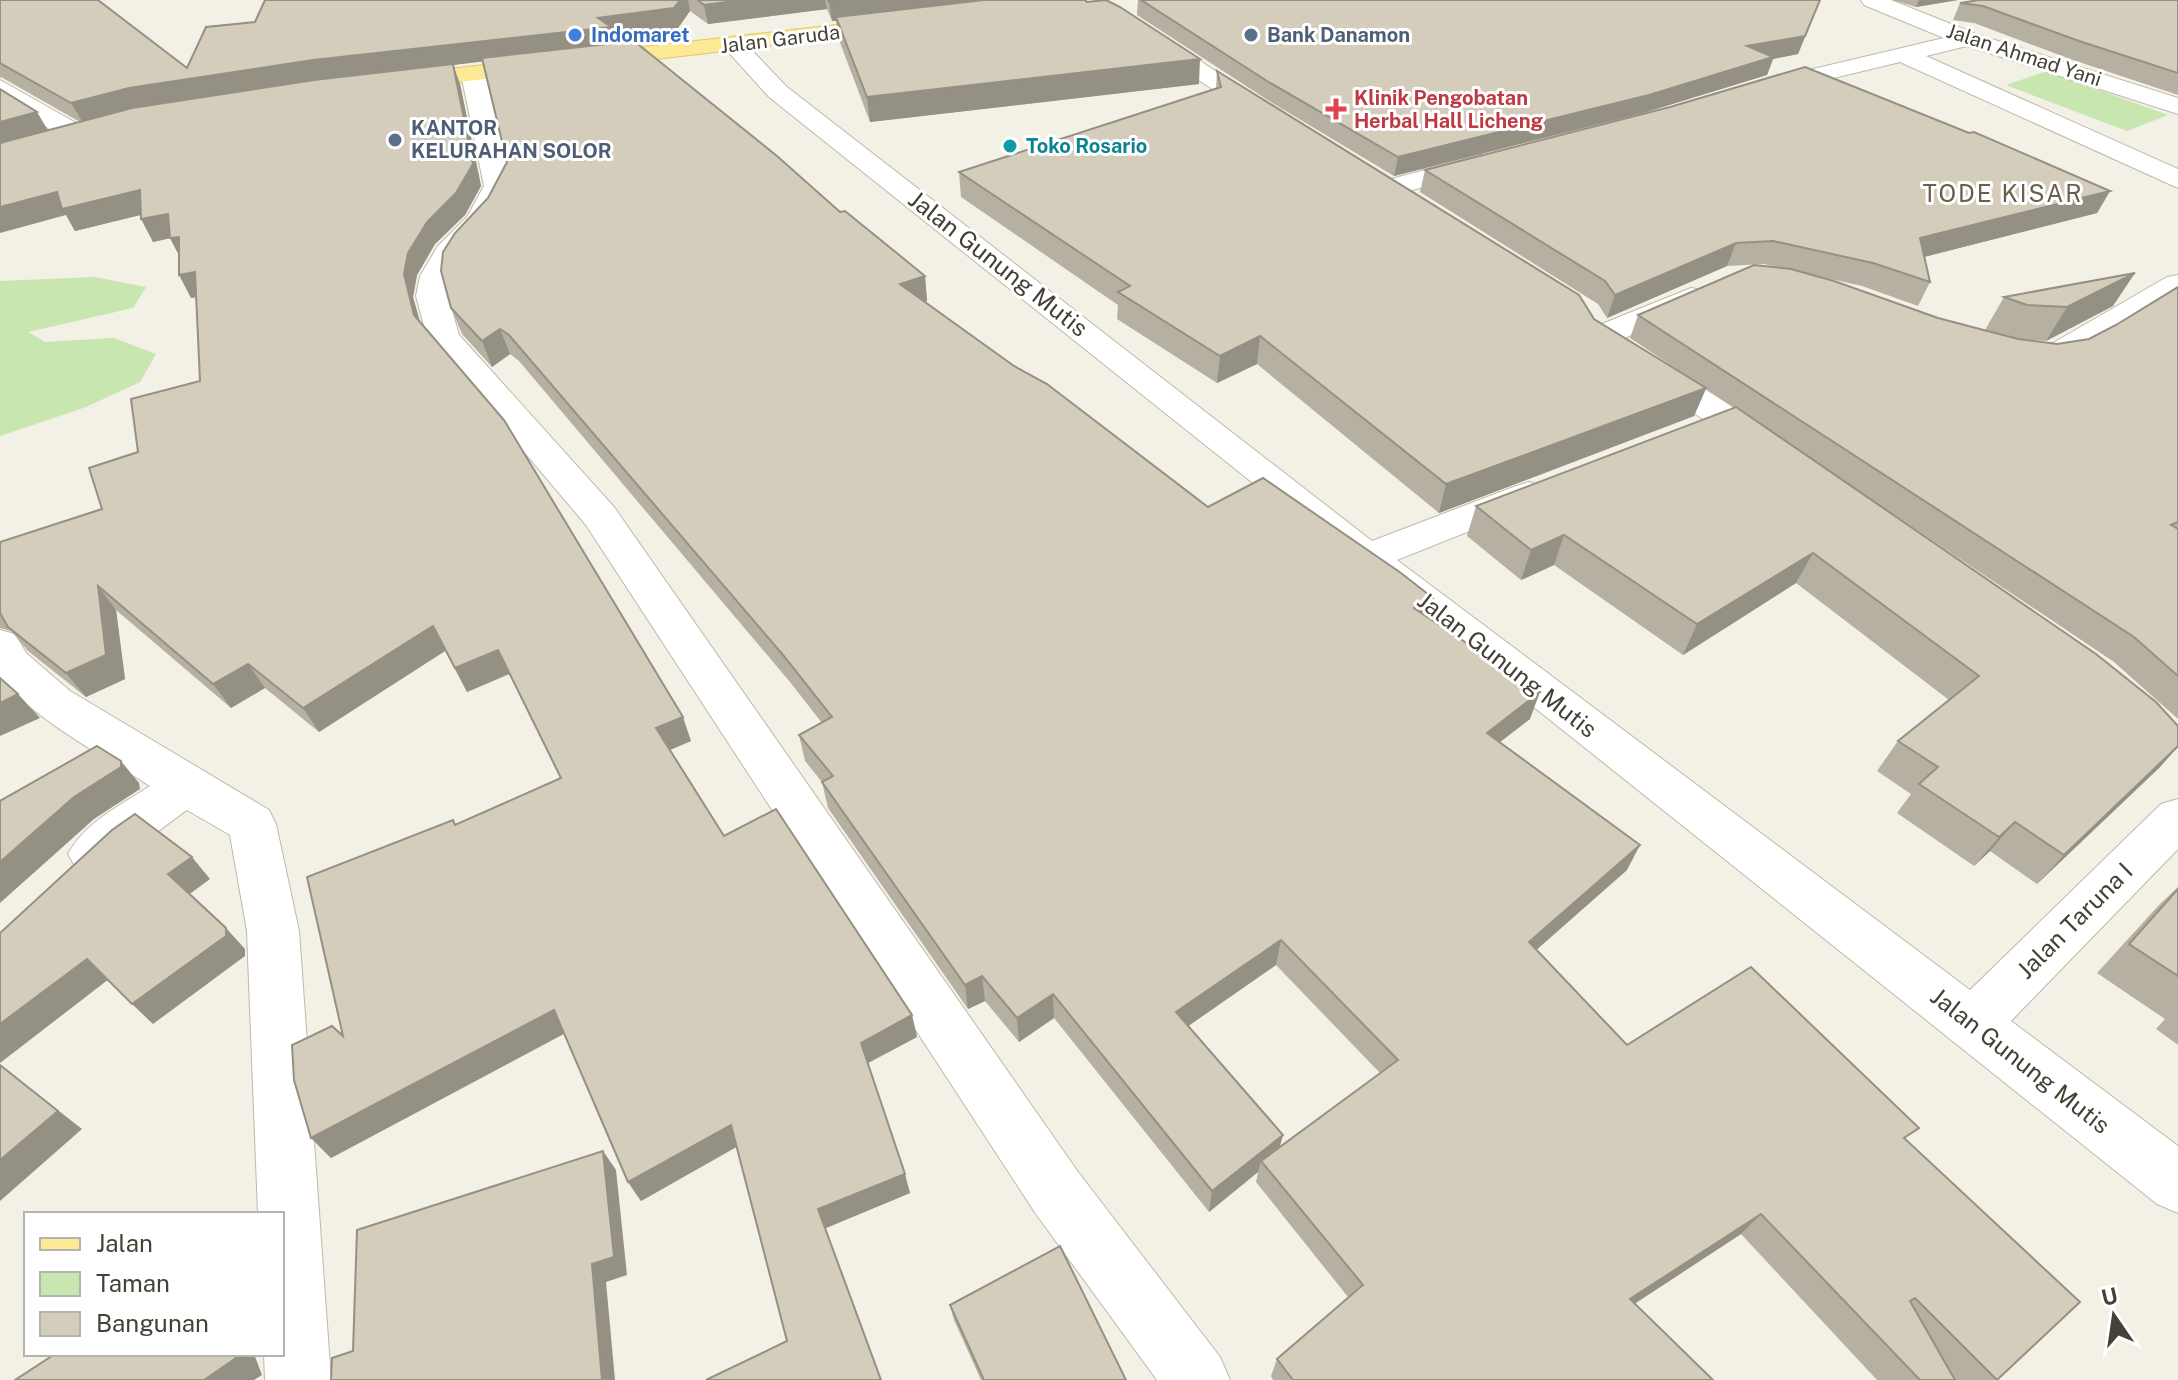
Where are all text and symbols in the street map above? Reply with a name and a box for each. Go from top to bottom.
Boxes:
street label: Jalan Ahmad Yani [1943,19,2105,91]
street label: Jalan Garuda [719,20,841,58]
place label: Indomaret [591,23,690,47]
place label: Bank Danamon [1267,23,1410,47]
marker: Indomaret [566,26,584,44]
marker: Bank Danamon [1242,26,1260,44]
place label: Klinik Pengobatan Herbal Hall Licheng [1354,86,1543,133]
marker: Klinik Pengobatan Herbal Hall Licheng [1325,98,1347,120]
place label: KANTOR KELURAHAN SOLOR [411,116,612,163]
marker: KANTOR KELURAHAN SOLOR [386,131,404,149]
place label: Toko Rosario [1026,134,1147,158]
marker: Toko Rosario [1001,137,1019,155]
district label: TODE KISAR [1922,179,2084,207]
street label: Jalan Gunung Mutis [903,185,1094,342]
street label: Jalan Gunung Mutis [1412,586,1603,743]
street label: Jalan Taruna I [2011,857,2138,984]
street label: Jalan Gunung Mutis [1925,982,2116,1139]
legend [24,1212,284,1356]
text: Jalan [96,1229,153,1257]
text: Taman [96,1269,170,1297]
north arrow [2074,1276,2154,1356]
text: U [2099,1282,2120,1311]
text: Bangunan [96,1309,209,1337]

